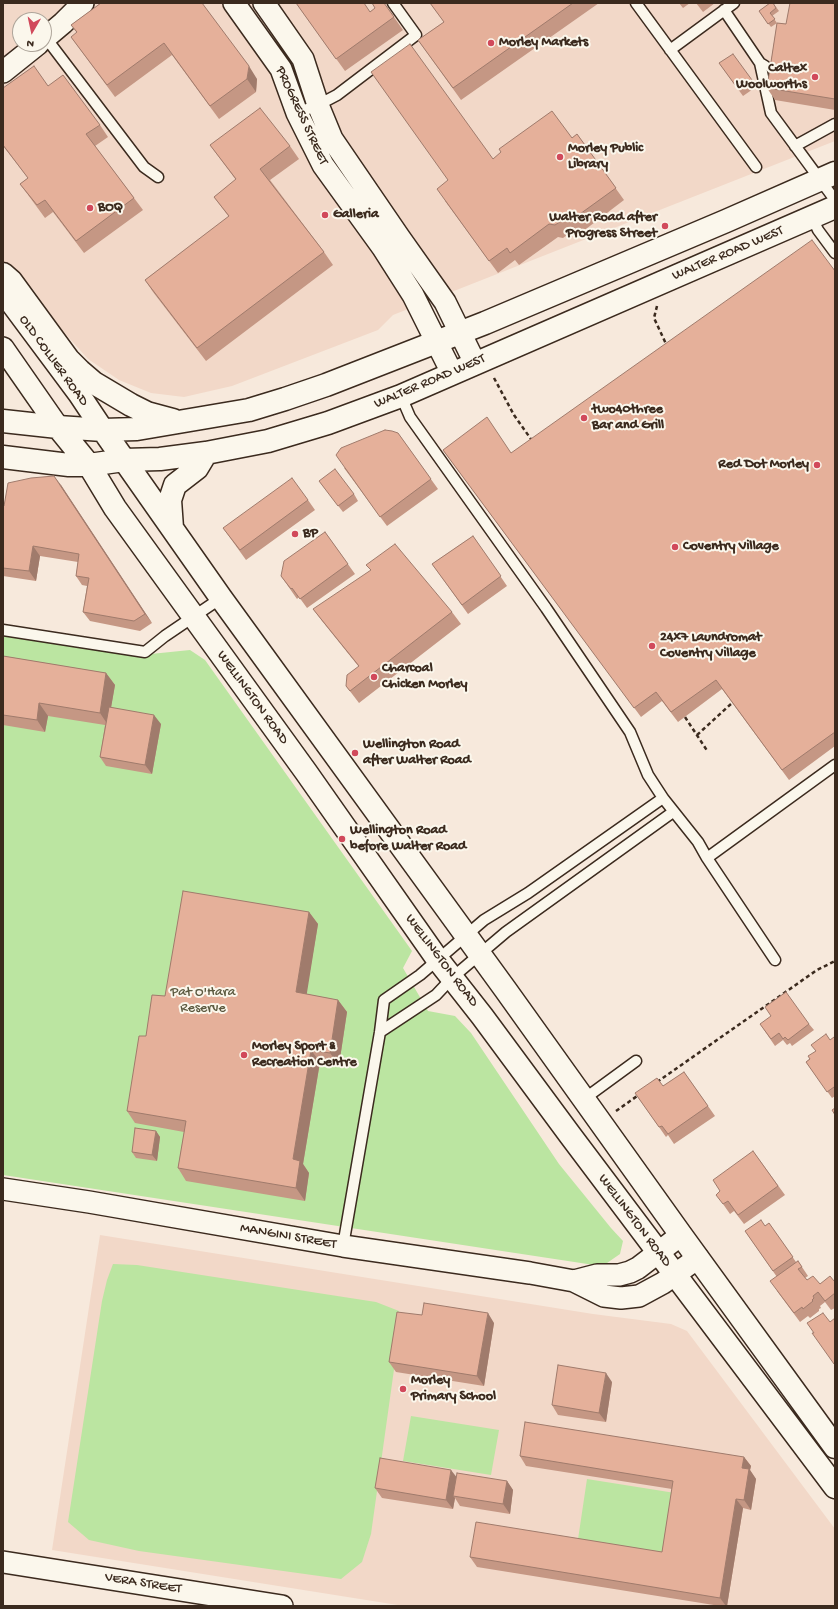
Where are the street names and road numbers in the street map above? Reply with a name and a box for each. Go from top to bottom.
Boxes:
street label: PROGRESS STREET [271,64,331,168]
street label: WALTER ROAD WEST [670,223,786,285]
street label: OLD COLLIER ROAD [14,312,92,410]
street label: WALTER ROAD WEST [372,351,488,413]
street label: WELLINGTON ROAD [212,648,292,748]
street label: WELLINGTON ROAD [401,911,481,1011]
street label: WELLINGTON ROAD [594,1171,674,1271]
street label: MANGINI STREET [239,1220,337,1254]
street label: VERA STREET [103,1570,183,1598]

